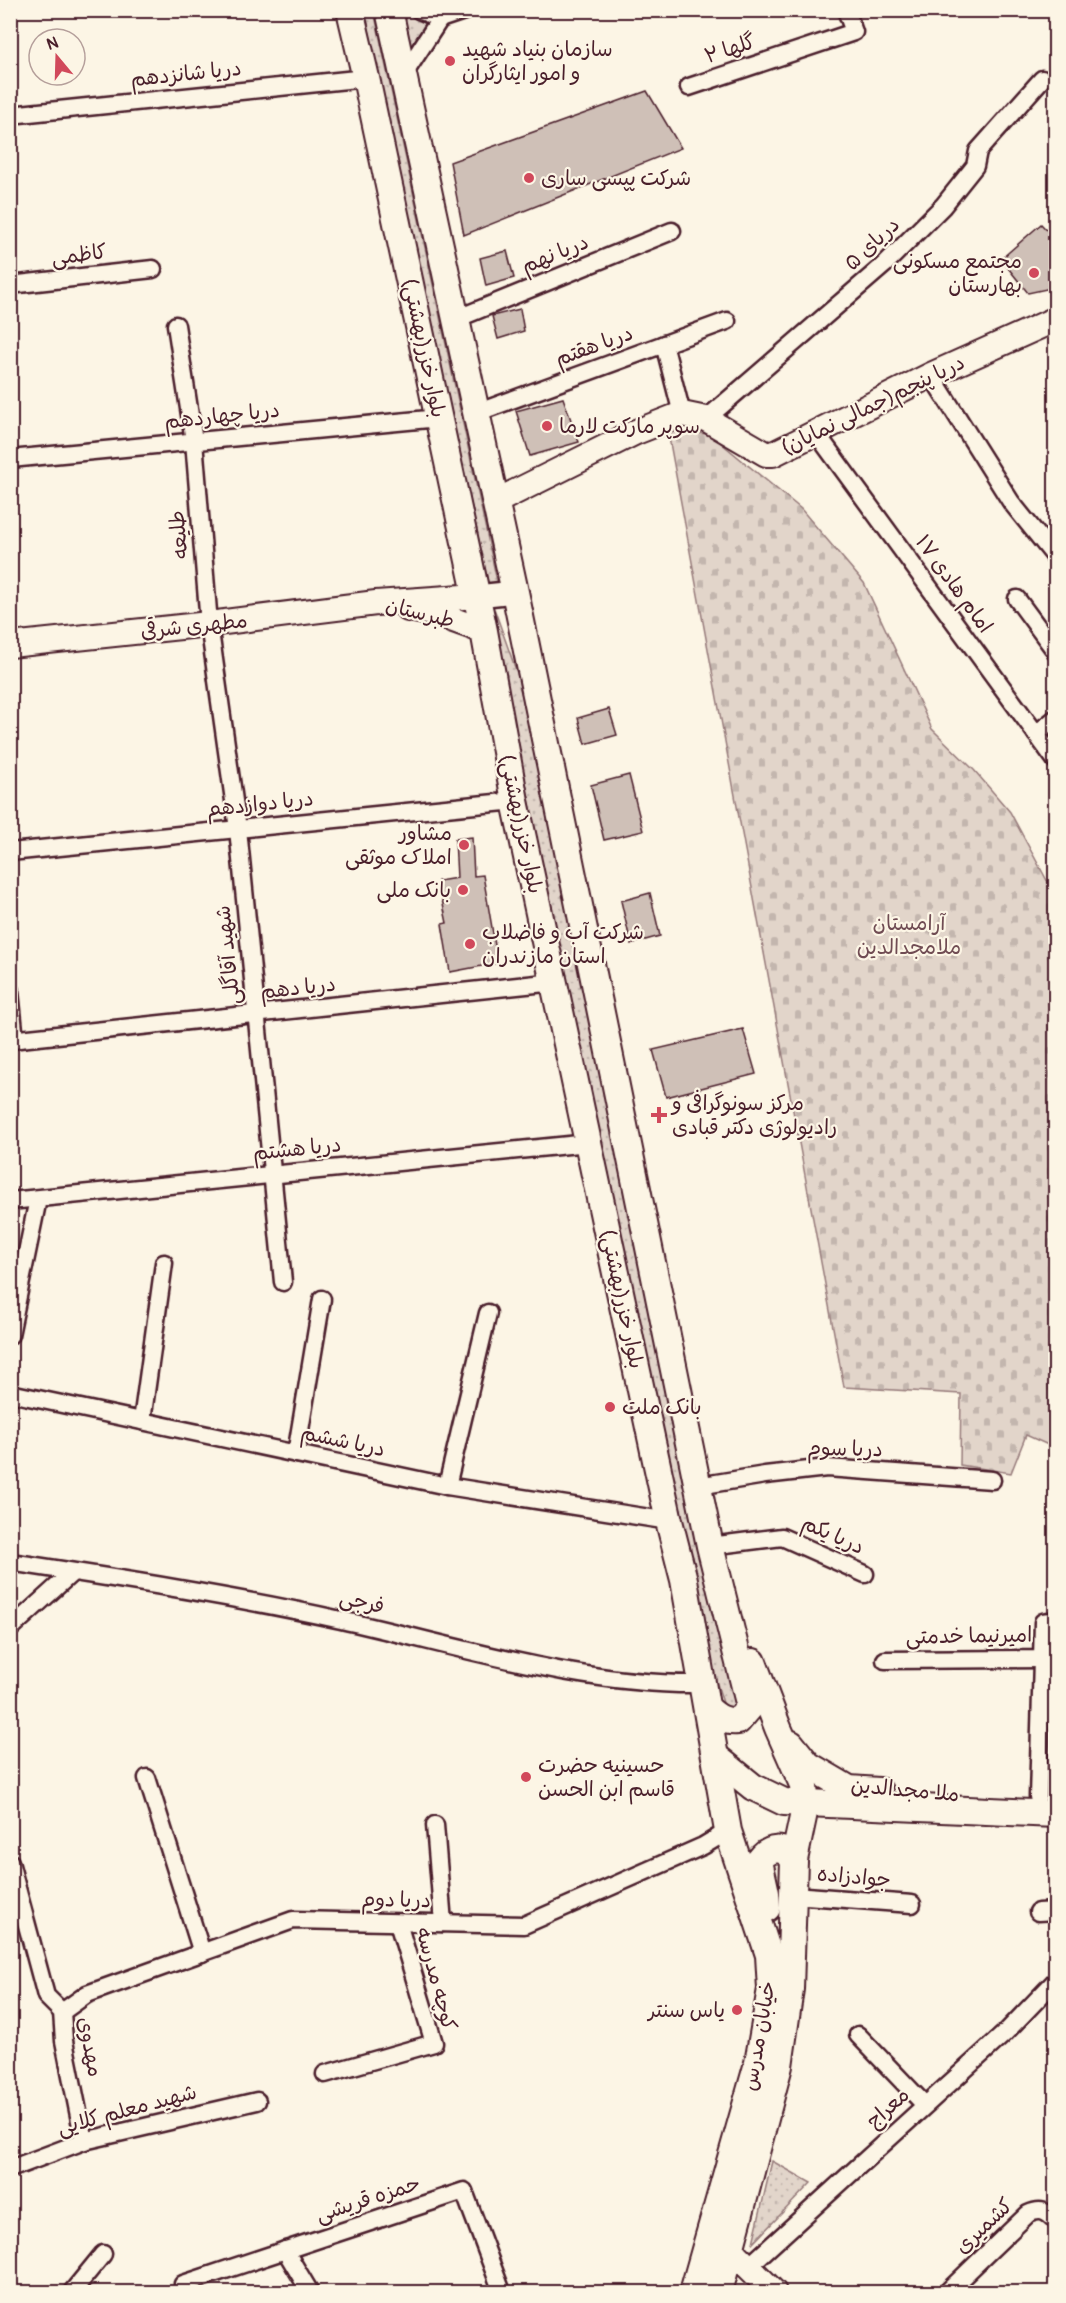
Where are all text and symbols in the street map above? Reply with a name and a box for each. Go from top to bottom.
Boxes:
north arrow [27,27,87,87]
street label: گلها ۲ [701,28,759,70]
text: N [44,32,61,55]
place label: سازمان بنیاد شهید و امور ایثارگران [462,36,613,87]
marker: سازمان بنیاد شهید و امور ایثارگران [443,54,457,68]
street label: دریا شانزدهم [129,55,243,95]
place label: شرکت پپسی ساری [541,165,691,192]
marker: شرکت پپسی ساری [522,171,536,185]
street label: دریای ۵ [839,212,905,276]
street label: دریا نهم [517,228,593,282]
street label: کاظمی [50,238,108,272]
place label: مجتمع مسکونی بهارستان [893,248,1022,299]
marker: مجتمع مسکونی بهارستان [1027,266,1041,280]
street label: بلوار خزر(بهشتی) [396,276,452,420]
street label: دریا هقتم [551,319,637,374]
street label: دریا پنجم(جمالی نمایان) [777,349,970,463]
street label: دریا چهاردهم [163,397,281,437]
place label: سوپر مارکت لارما [559,413,700,440]
marker: سوپر مارکت لارما [540,419,554,433]
street label: طلیعه [163,509,195,561]
street label: امام هادی ۱۷ [908,529,999,640]
street label: طبرستان [383,591,457,635]
street label: مطهری شرقی [139,607,249,645]
street label: بلوار خزر(بهشتی) [493,752,549,896]
street label: دریا دوازدهم [205,785,315,825]
place label: مشاور املاک موثقی [345,820,452,871]
marker: مشاور املاک موثقی [457,838,471,852]
place label: بانک ملی [377,877,451,904]
marker: بانک ملی [456,883,470,897]
street label: شهید آقاگلی [209,904,247,1006]
park label: آرامستان ملامجدالدین [857,910,961,961]
place label: شرکت آب و فاضلاب استان مازندران [482,919,644,970]
marker: شرکت آب و فاضلاب استان مازندران [463,937,477,951]
street label: دریا دهم [259,971,337,1007]
place label: مركز سونوگرافی و راديولوژی دكتر قبادی [670,1089,837,1141]
marker: مركز سونوگرافی و راديولوژی دكتر قبادی [650,1106,668,1124]
street label: دریا هشتم [251,1131,343,1169]
street label: بلوار خزر(بهشتی) [594,1227,650,1371]
place label: بانک ملت [622,1394,702,1421]
marker: بانک ملت [603,1400,617,1414]
street label: دریا ششم [298,1419,388,1465]
street label: دریا سوم [807,1435,883,1465]
street label: دریا یکم [797,1509,868,1562]
street label: فرجی [337,1584,387,1620]
street label: امیرنیما خدمتی [905,1621,1033,1651]
place label: حسینیه حضرت قاسم ابن الحسن [538,1752,675,1805]
marker: حسینیه حضرت قاسم ابن الحسن [519,1770,533,1784]
street label: ملا مجدالدین [850,1772,960,1808]
street label: جوادزاده [816,1860,892,1894]
street label: دریا دوم [361,1886,431,1916]
street label: کوچه مدرسه [409,1925,463,2033]
street label: خیابان مدرس [736,1979,782,2093]
place label: یاس سنتر [646,1997,725,2024]
marker: یاس سنتر [730,2003,744,2017]
street label: مهدوی [71,2015,109,2079]
street label: شهید معلم کلایی [54,2078,200,2144]
street label: معراج [861,2081,915,2135]
street label: حمزه قریشی [312,2169,424,2229]
street label: کشمیری [949,2192,1019,2260]

